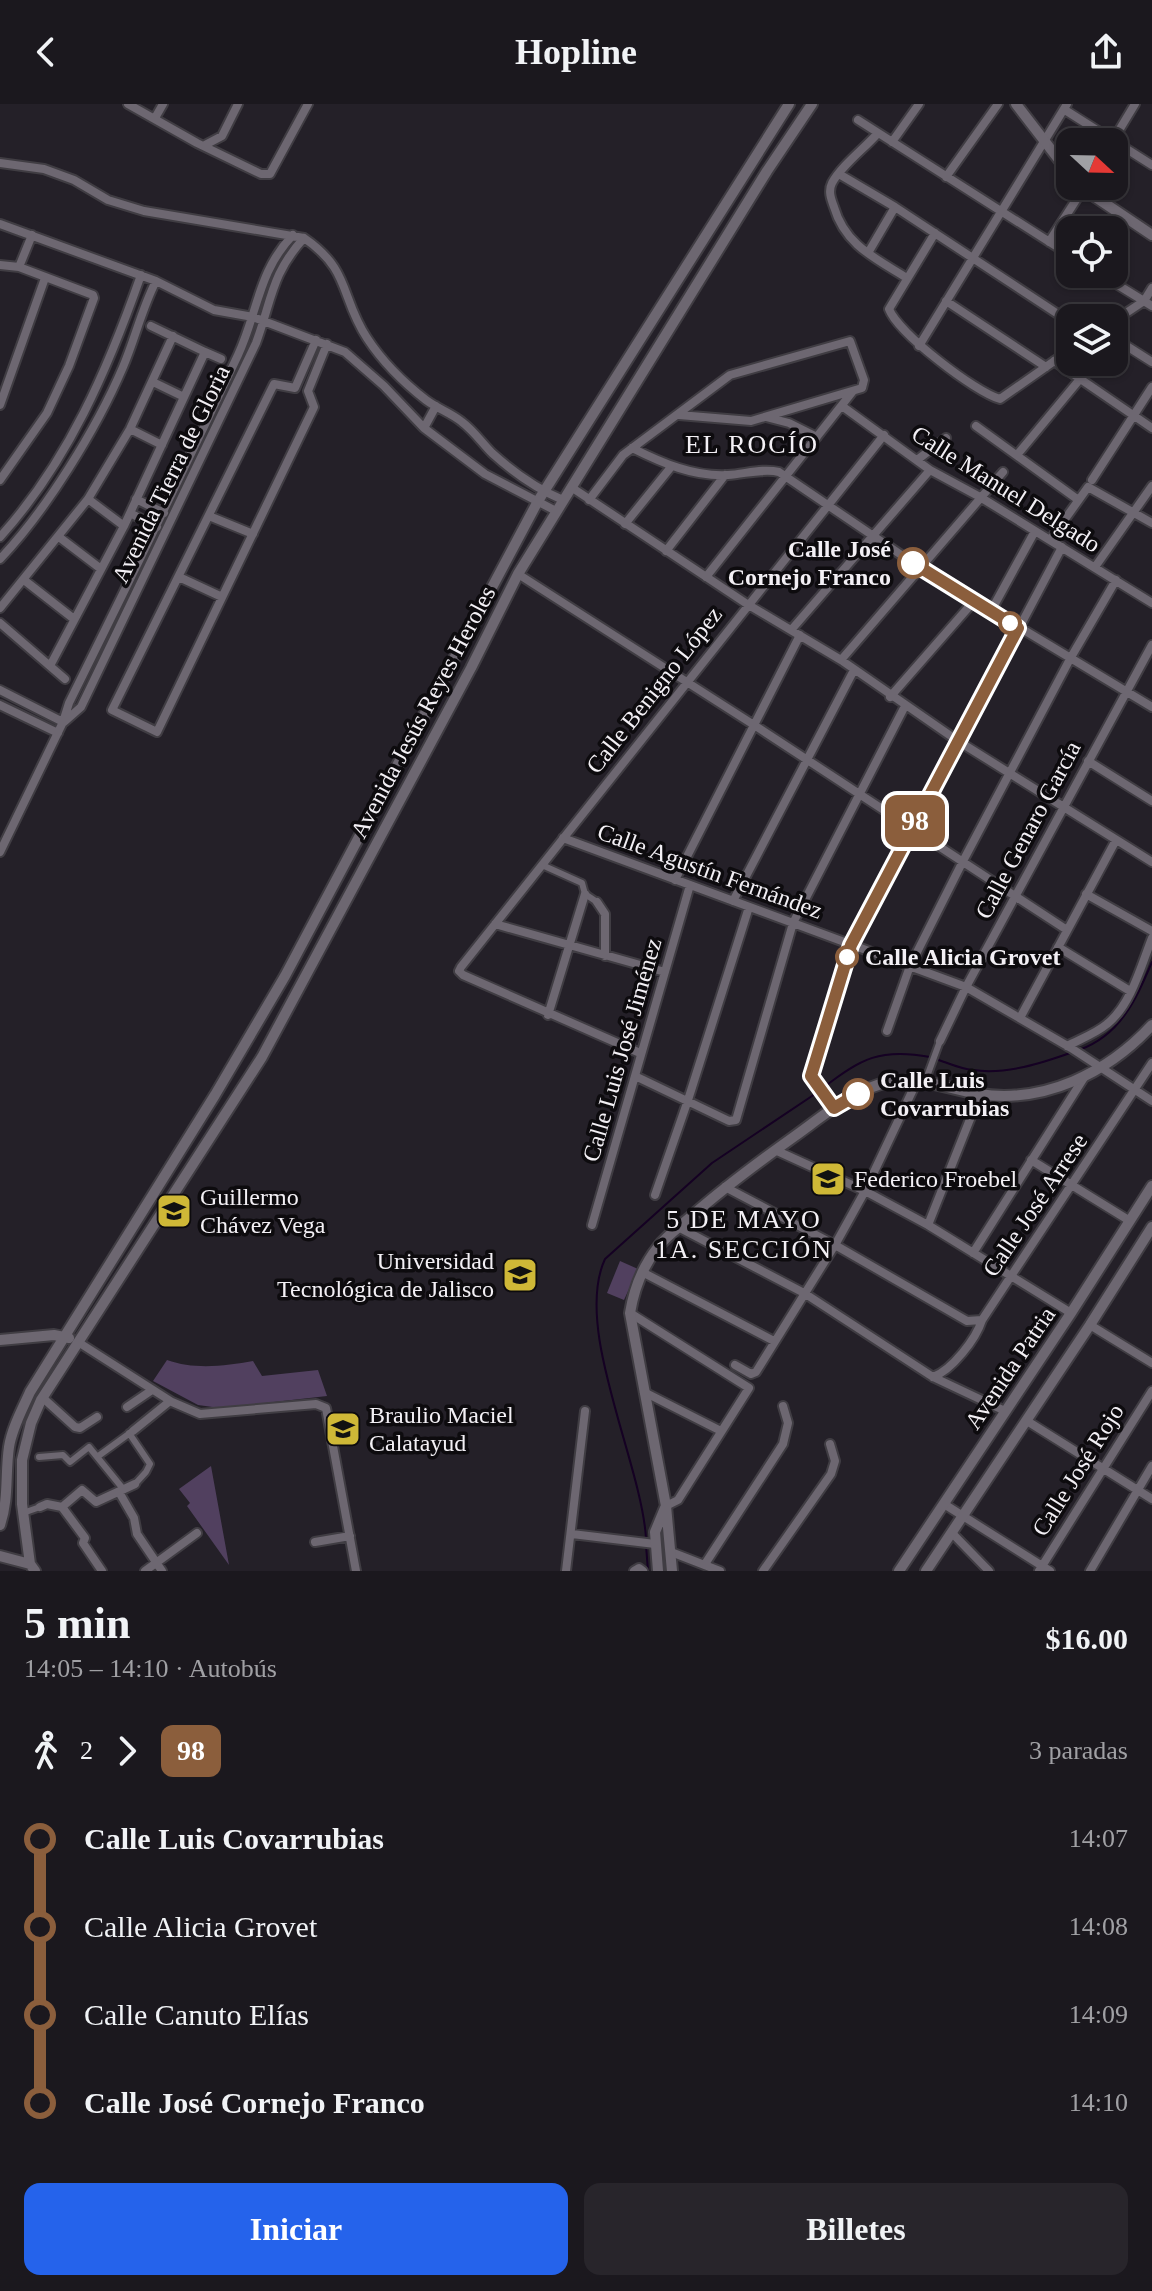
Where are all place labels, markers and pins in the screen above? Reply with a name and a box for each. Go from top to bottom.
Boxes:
place label: Calle José Cornejo Franco [728,536,891,590]
marker: Calle José Cornejo Franco [898,548,928,578]
unlabelled marker [999,612,1021,634]
place label: Calle Alicia Grovet [865,944,1061,970]
marker: Calle Alicia Grovet [836,946,858,968]
place label: Calle Luis Covarrubias [880,1067,1009,1121]
marker: Calle Luis Covarrubias [843,1079,873,1109]
school or university icon: Federico Froebel [809,1160,847,1198]
place label: Federico Froebel [854,1166,1018,1192]
place label: Guillermo Chávez Vega [200,1184,326,1238]
school or university icon: Guillermo Chávez Vega [155,1192,193,1230]
place label: Universidad Tecnológica de Jalisco [277,1248,494,1302]
school or university icon: Universidad Tecnológica de Jalisco [501,1256,539,1294]
place label: Braulio Maciel Calatayud [369,1402,514,1456]
school or university icon: Braulio Maciel Calatayud [324,1410,362,1448]

